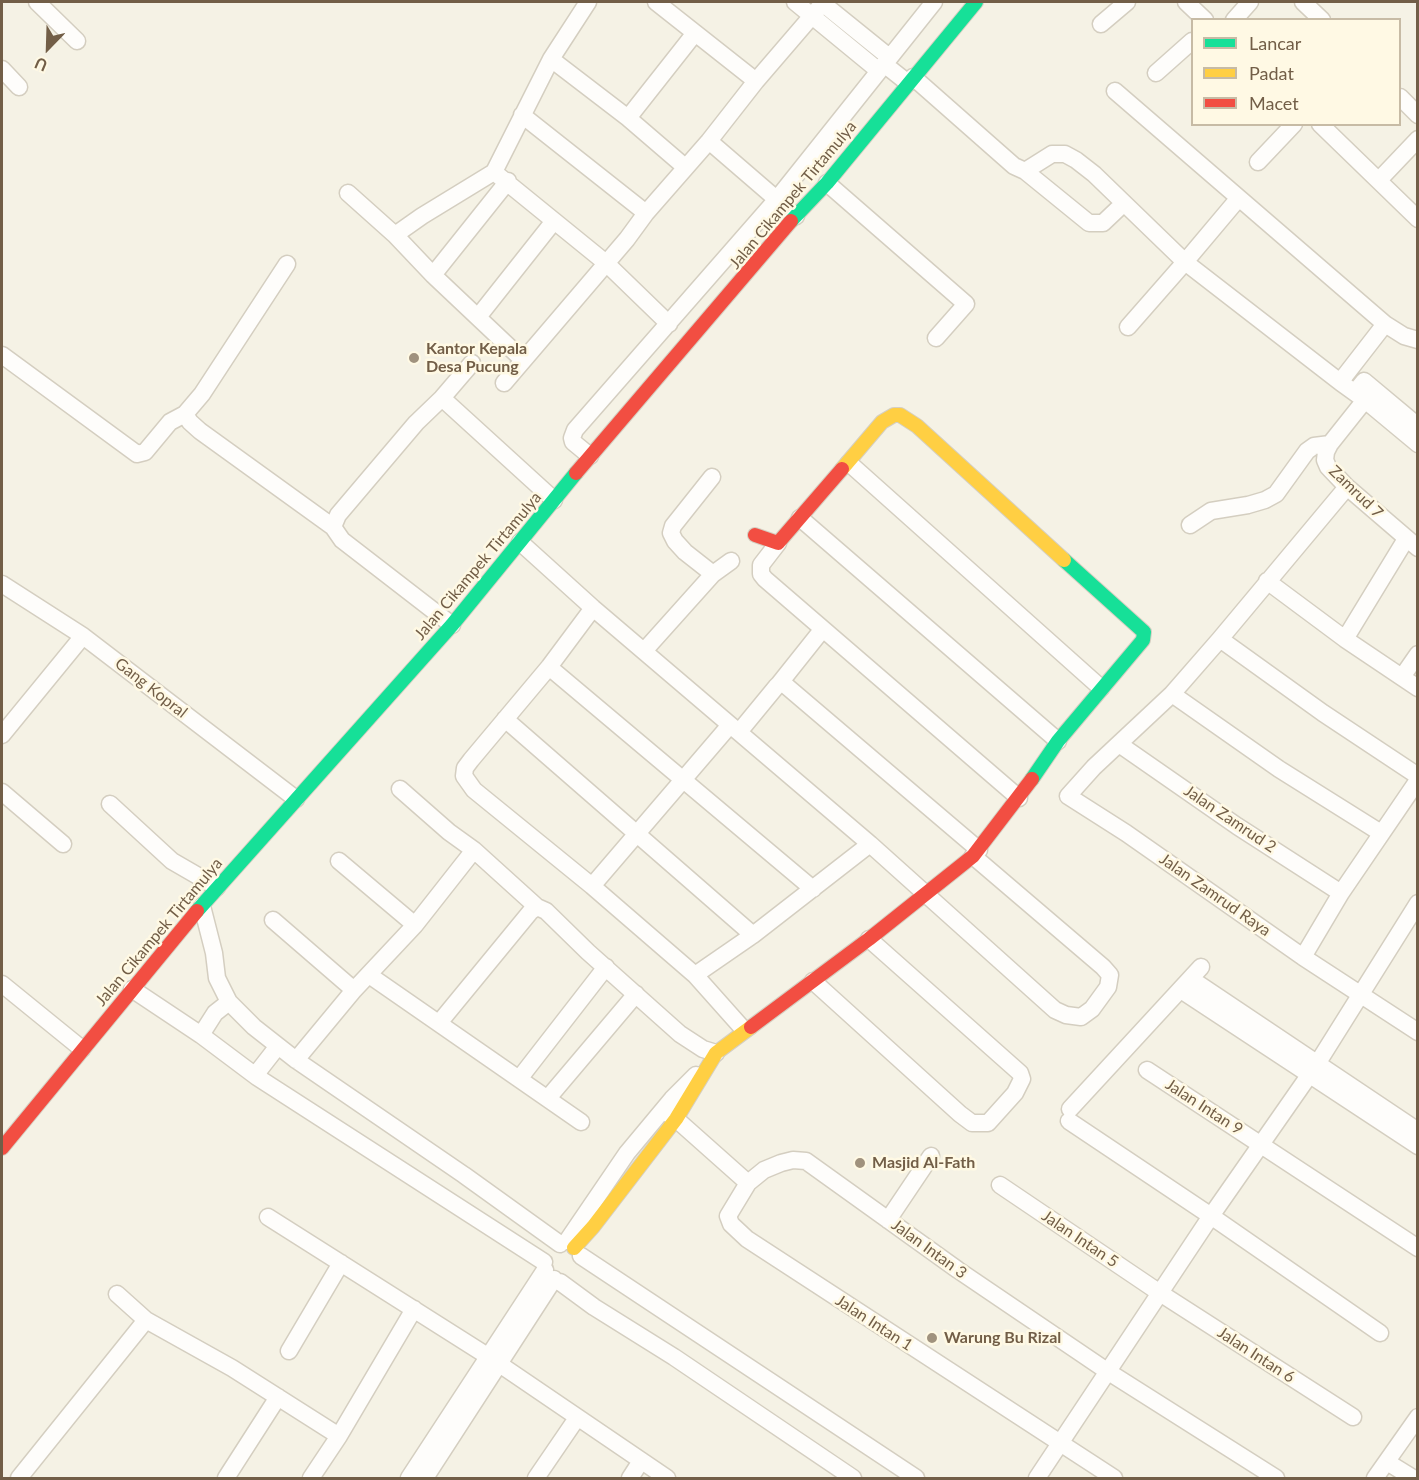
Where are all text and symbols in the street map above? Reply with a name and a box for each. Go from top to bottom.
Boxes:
north arrow [18,18,78,78]
legend [1191,18,1401,126]
text: Lancar [1249,32,1301,54]
text: U [32,54,50,76]
text: Padat [1249,62,1294,84]
text: Macet [1249,92,1299,114]
street label: Jalan Cikampek Tirtamulya [725,117,861,273]
place label: Kantor Kepala Desa Pucung [426,339,527,377]
marker: Kantor Kepala Desa Pucung [407,351,421,365]
street label: Zamrud 7 [1325,462,1387,522]
street label: Jalan Cikampek Tirtamulya [410,488,546,644]
street label: Gang Kopral [111,654,191,722]
street label: Jalan Zamrud 2 [1180,781,1280,857]
street label: Jalan Zamrud Raya [1156,849,1274,941]
street label: Jalan Cikampek Tirtamulya [91,854,227,1010]
street label: Jalan Intan 9 [1162,1075,1246,1139]
place label: Masjid Al-Fath [872,1153,975,1173]
marker: Masjid Al-Fath [853,1156,867,1170]
street label: Jalan Intan 5 [1038,1206,1122,1272]
street label: Jalan Intan 3 [888,1215,970,1283]
street label: Jalan Intan 1 [832,1291,916,1355]
street label: Jalan Intan 6 [1214,1323,1298,1387]
place label: Warung Bu Rizal [944,1328,1061,1348]
marker: Warung Bu Rizal [925,1331,939,1345]

